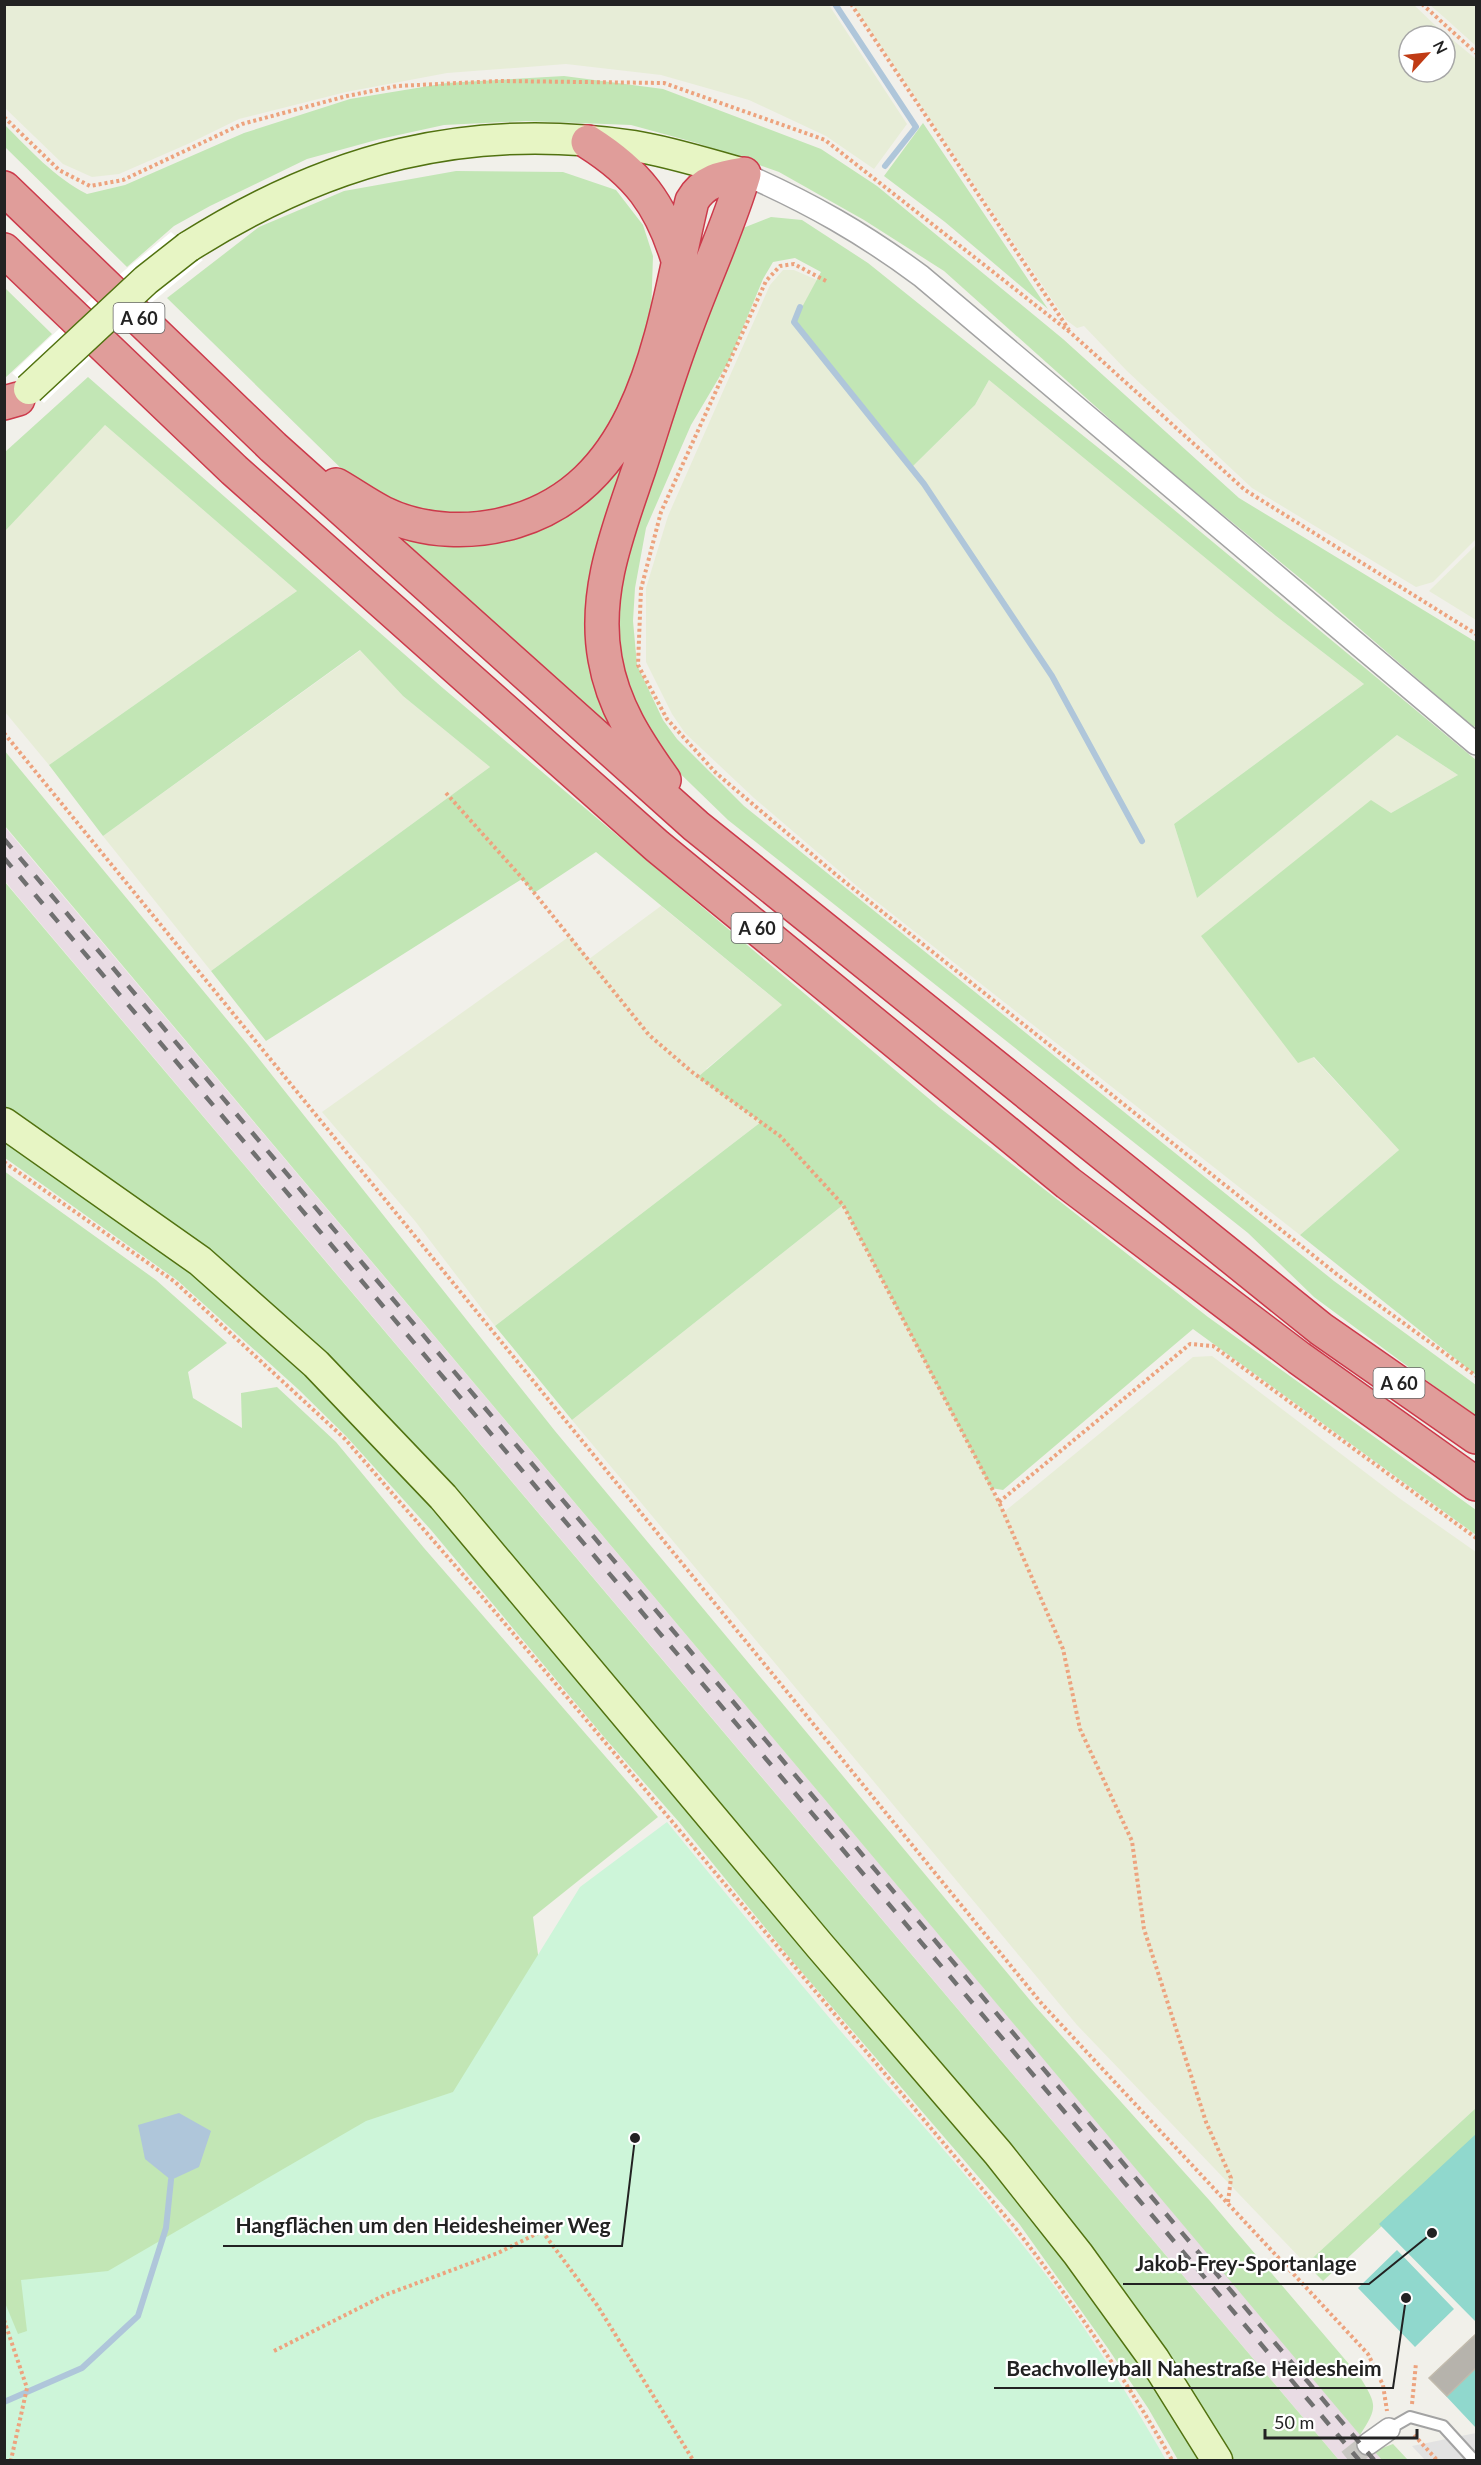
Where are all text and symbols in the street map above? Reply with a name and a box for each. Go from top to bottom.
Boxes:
north arrow [1397,24,1457,84]
text: N [1430,37,1452,57]
road number: A 60 [114,303,164,333]
road number: A 60 [732,913,783,943]
road number: A 60 [1374,1368,1424,1398]
callout: Hangflächen um den Heidesheimer Weg [223,2207,622,2246]
text: Hangflächen um den Heidesheimer Weg [235,2212,611,2237]
callout: Jakob-Frey-Sportanlage [1123,2245,1369,2284]
text: Jakob-Frey-Sportanlage [1135,2250,1357,2275]
callout: Beachvolleyball Nahestraße Heidesheim [994,2349,1393,2388]
text: Beachvolleyball Nahestraße Heidesheim [1006,2355,1382,2380]
scale bar [1265,2402,1416,2440]
text: 50 m [1274,2411,1314,2433]

